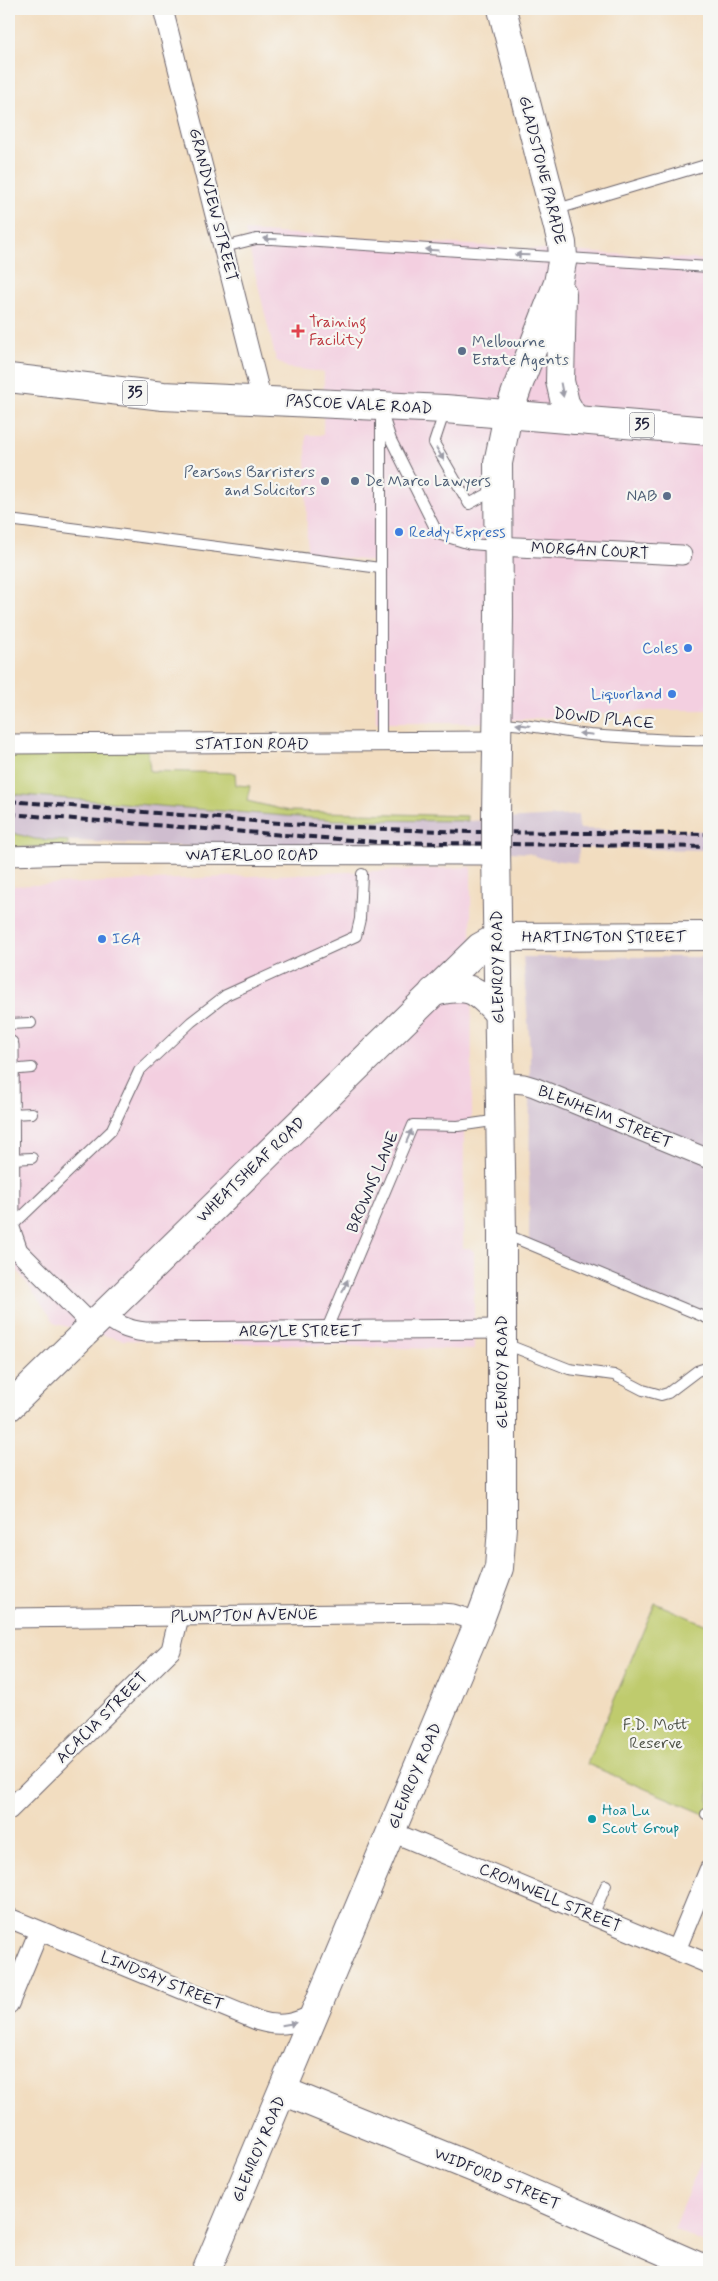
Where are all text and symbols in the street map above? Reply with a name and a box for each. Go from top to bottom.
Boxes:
street label: GLADSTONE PARADE [513,94,571,246]
street label: GRANDVIEW STREET [184,126,242,284]
one-way arrow [262,235,278,243]
one-way arrow [424,245,440,253]
one-way arrow [514,251,530,259]
place label: Training Facility [309,312,367,351]
marker: Training Facility [291,324,305,338]
place label: Melbourne Estate Agents [472,332,569,371]
marker: Melbourne Estate Agents [456,345,468,357]
road number: 35 [122,380,148,406]
one-way arrow [559,383,567,399]
street label: PASCOE VALE ROAD [285,391,433,419]
road number: 35 [630,412,654,438]
one-way arrow [436,448,445,461]
place label: Pearsons Barristers and Solicitors [184,462,315,501]
place label: De Marco Lawyers [365,471,491,492]
marker: Pearsons Barristers and Solicitors [319,475,331,487]
marker: De Marco Lawyers [349,475,361,487]
place label: NAB [627,486,657,507]
marker: NAB [661,490,673,502]
place label: Reddy Express [409,522,506,543]
marker: Reddy Express [393,526,405,538]
street label: MORGAN COURT [530,537,650,565]
place label: Coles [642,638,678,659]
marker: Coles [682,642,694,654]
place label: Liquorland [591,684,662,705]
marker: Liquorland [666,688,678,700]
street label: DOWD PLACE [553,703,655,735]
one-way arrow [514,720,530,728]
one-way arrow [578,730,594,738]
street label: STATION ROAD [195,734,309,755]
street label: WATERLOO ROAD [186,845,318,866]
street label: GLENROY ROAD [487,910,509,1024]
street label: HARTINGTON STREET [522,927,687,948]
place label: IGA [112,929,141,950]
marker: IGA [96,933,108,945]
street label: BLENHEIM STREET [535,1080,675,1154]
street label: WHEATSHEAF ROAD [192,1112,310,1228]
street label: BROWNS LANE [342,1128,404,1236]
one-way arrow [405,1129,413,1143]
one-way arrow [342,1279,350,1293]
street label: GLENROY ROAD [492,1315,513,1429]
street label: ARGYLE STREET [239,1321,362,1342]
street label: PLUMPTON AVENUE [170,1604,318,1628]
street label: ACACIA STREET [52,1668,152,1768]
park label: F.D. Mott Reserve [623,1715,690,1754]
street label: GLENROY ROAD [383,1720,447,1832]
place label: Hoa Lu Scout Group [602,1800,679,1839]
marker: Hoa Lu Scout Group [586,1813,598,1825]
street label: CROMWELL STREET [476,1859,624,1937]
street label: LINDSAY STREET [97,1947,227,2015]
one-way arrow [281,2020,297,2028]
street label: GLENROY ROAD [227,2093,291,2205]
street label: WIDFORD STREET [431,2143,563,2215]

